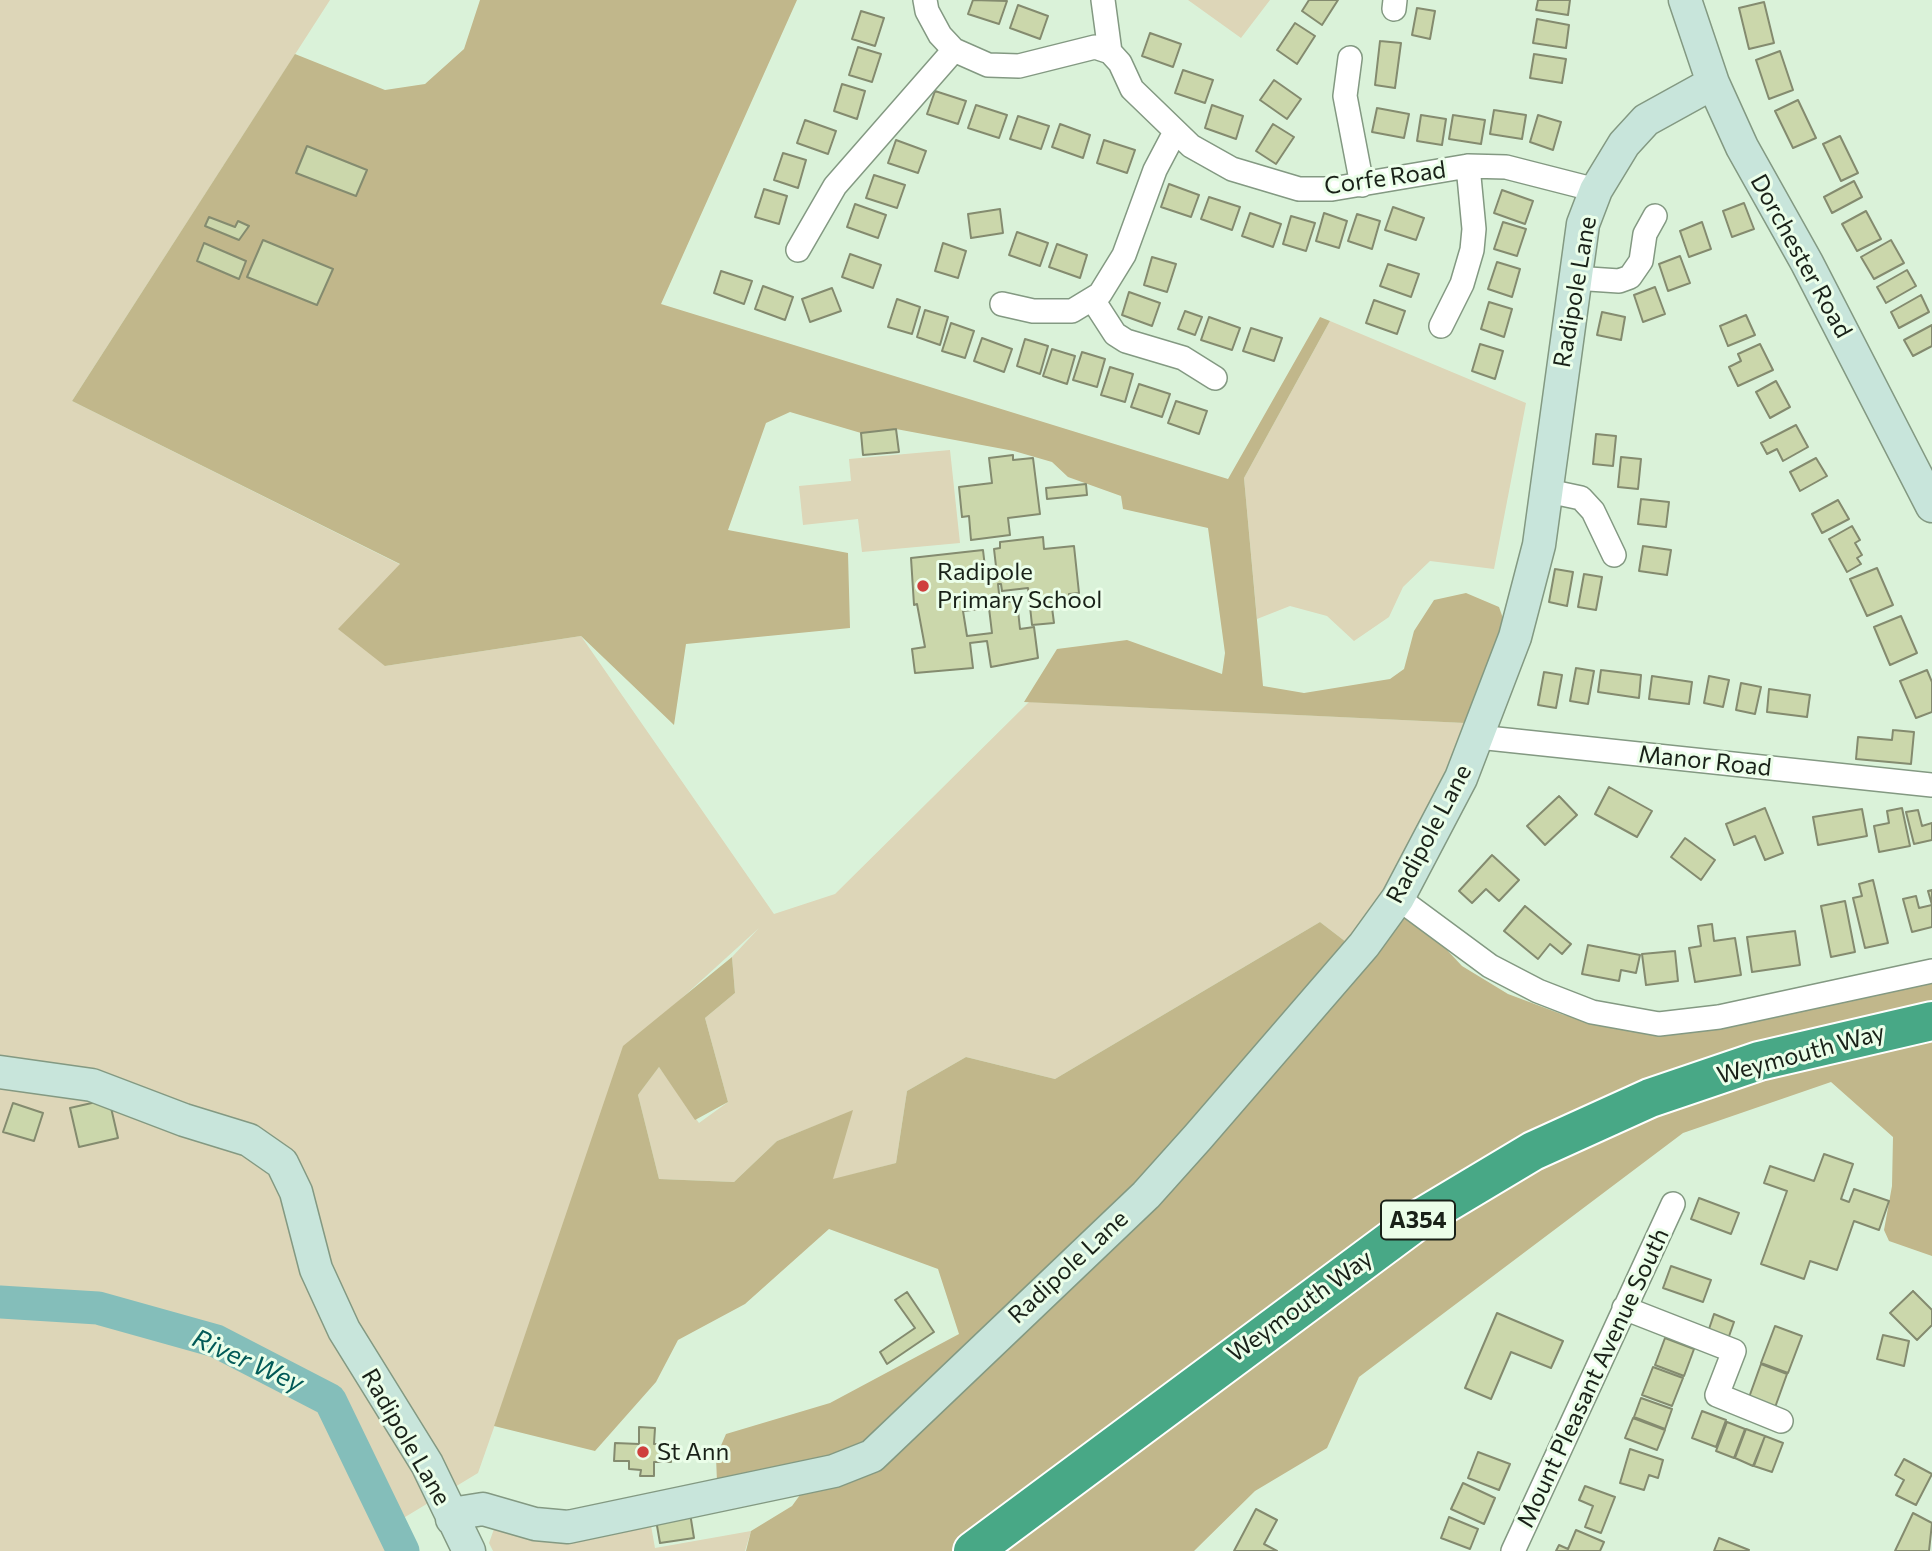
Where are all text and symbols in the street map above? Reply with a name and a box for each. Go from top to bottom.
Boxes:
street label: Corfe Road [1322,155,1448,201]
street label: Dorchester Road [1744,169,1858,343]
street label: Radipole Lane [1548,214,1602,370]
place label: Radipole Primary School [937,558,1102,614]
marker: Radipole Primary School [915,578,931,594]
street label: Manor Road [1637,740,1773,782]
street label: Radipole Lane [1380,760,1478,908]
street label: Weymouth Way [1714,1018,1888,1090]
road number: A354 [1381,1200,1455,1240]
street label: Radipole Lane [1002,1204,1134,1330]
street label: Mount Pleasant Avenue South [1511,1224,1675,1532]
street label: Weymouth Way [1222,1244,1378,1368]
water label: River Wey [188,1323,308,1399]
street label: Radipole Lane [355,1363,457,1511]
place label: St Ann [657,1438,729,1466]
marker: St Ann [635,1444,651,1460]

